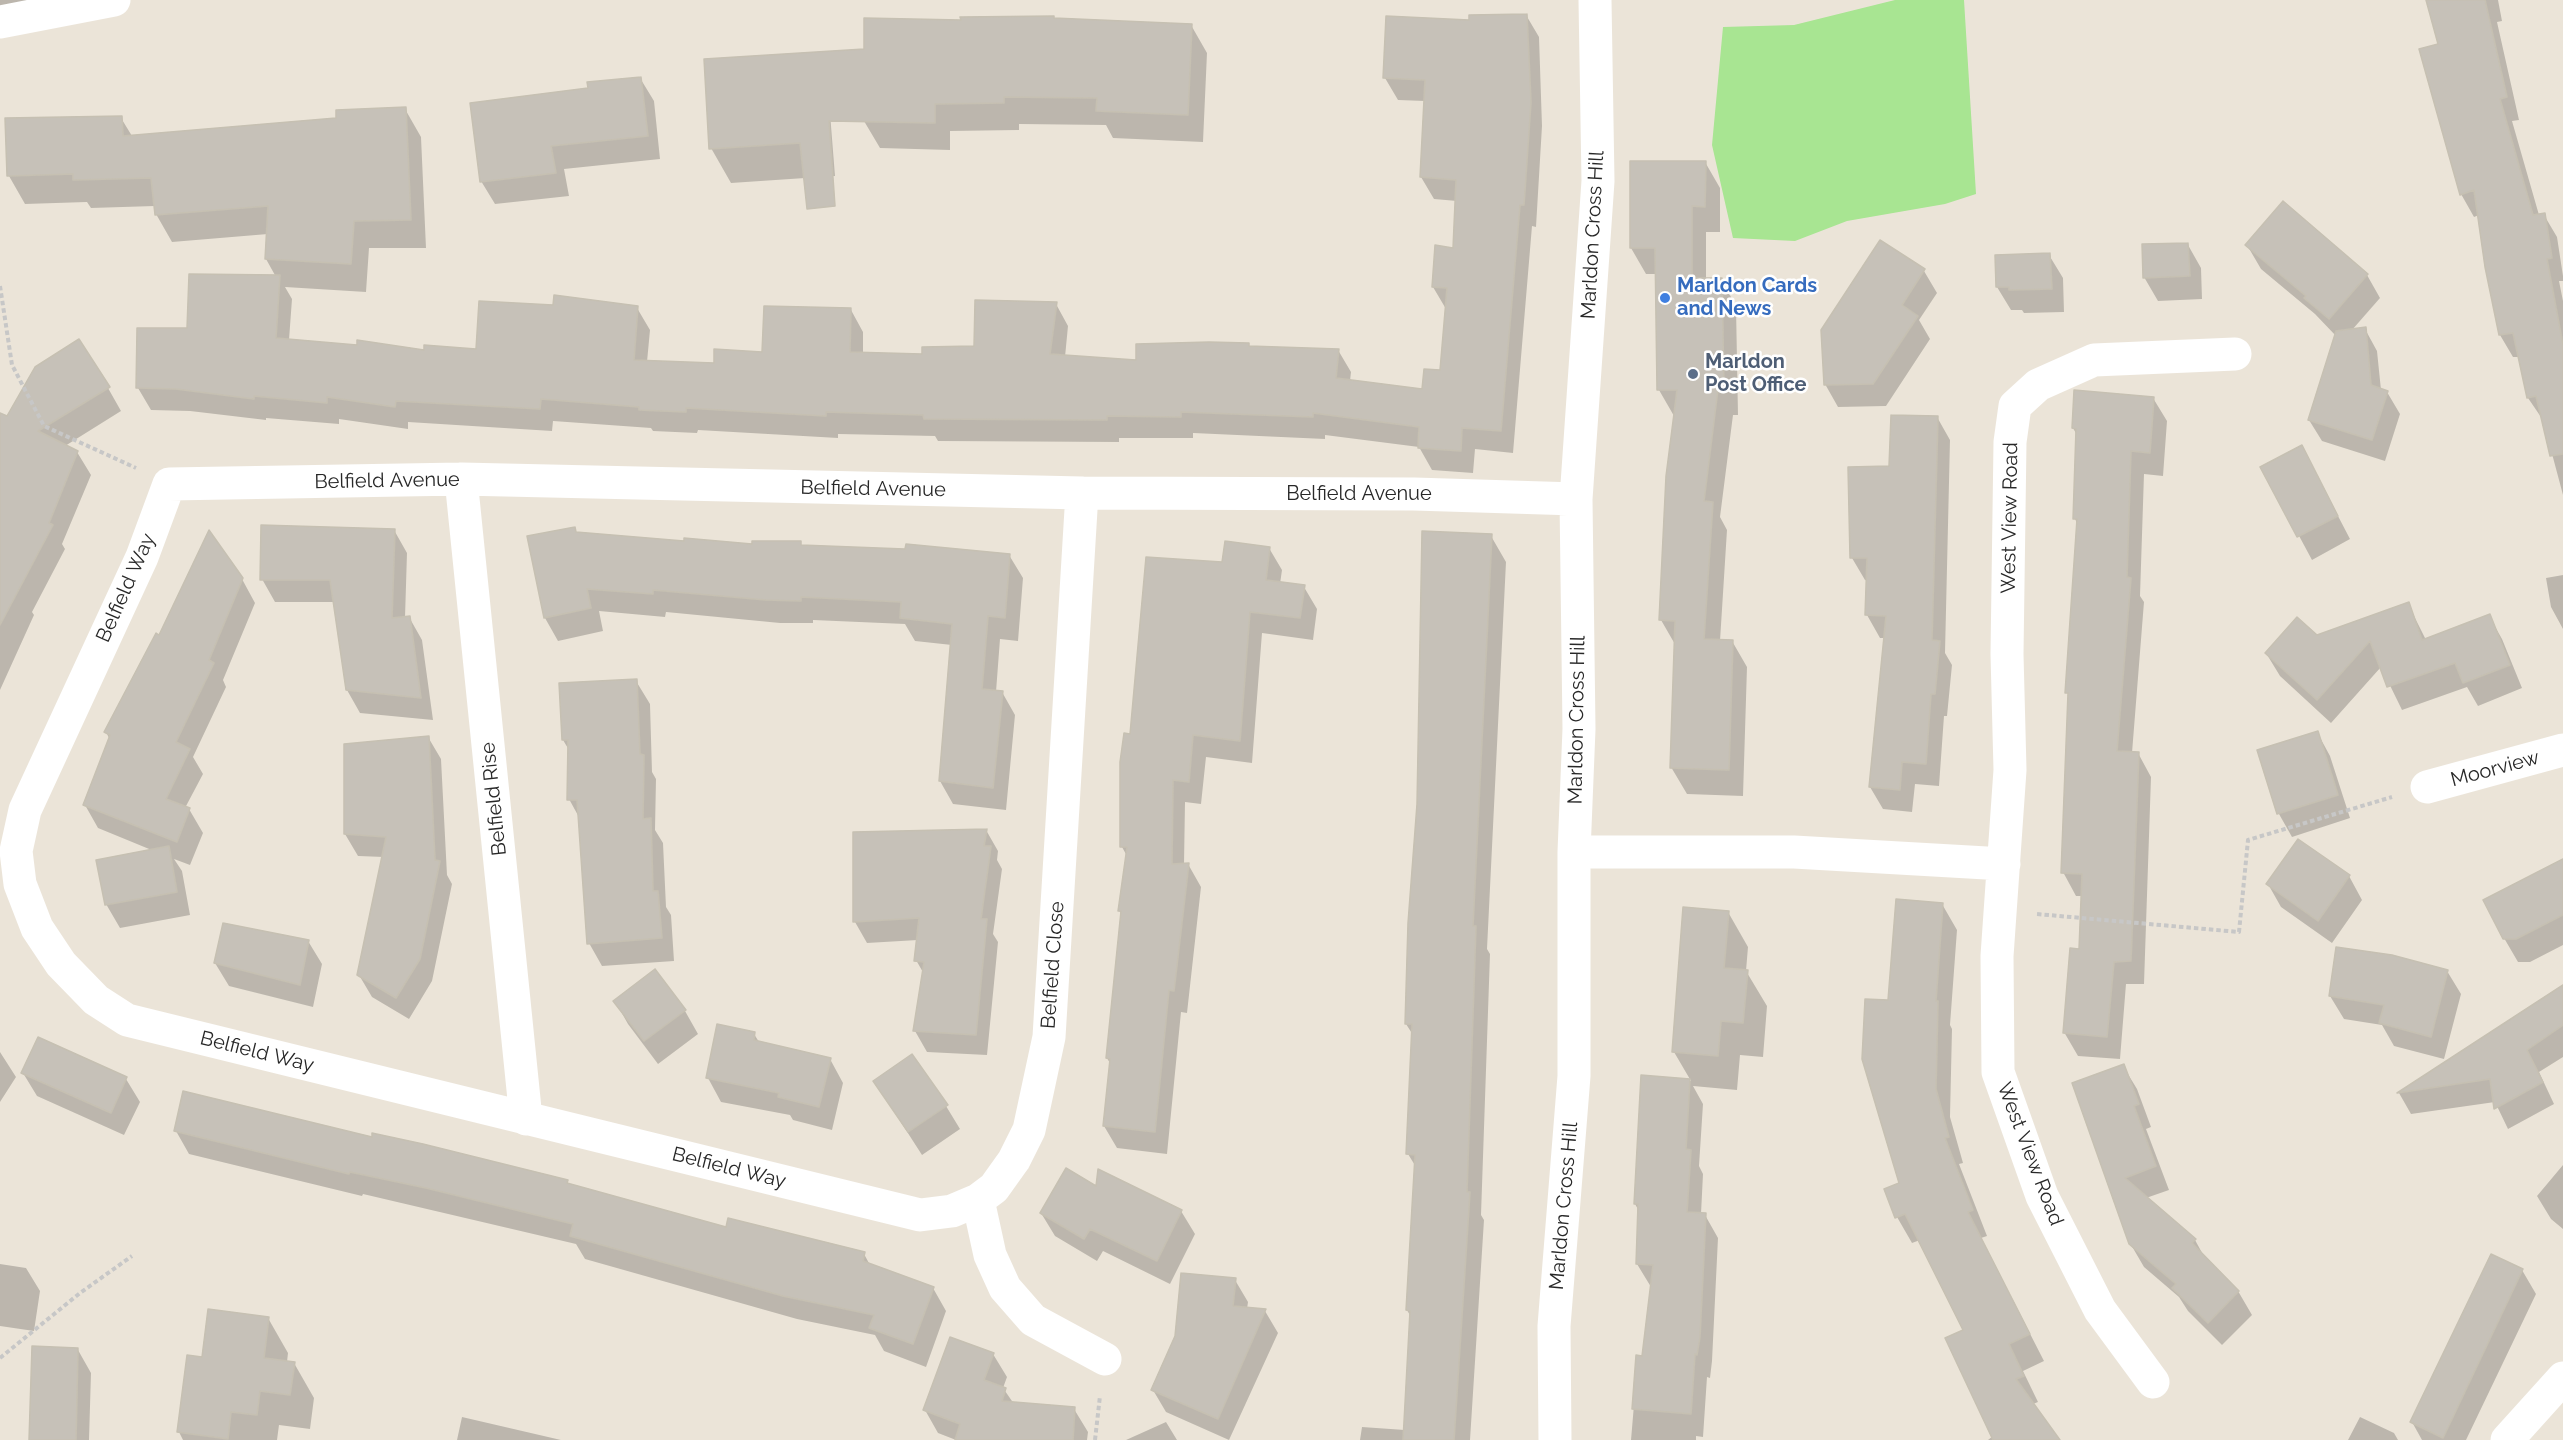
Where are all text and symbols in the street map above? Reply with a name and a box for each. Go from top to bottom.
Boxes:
street label: Marldon Cross Hill [1577,150,1609,320]
place label: Marldon Cards and News [1677,274,1817,321]
marker: Marldon Cards and News [1658,291,1672,305]
place label: Marldon Post Office [1705,350,1807,397]
marker: Marldon Post Office [1686,367,1700,381]
street label: West View Road [1997,442,2023,594]
street label: Belfield Avenue [314,468,460,494]
street label: Belfield Avenue [800,476,946,502]
street label: Belfield Avenue [1286,482,1432,506]
street label: Belfield Way [91,530,161,646]
street label: Marldon Cross Hill [1564,635,1590,805]
street label: Belfield Rise [476,741,512,857]
street label: Moorview [2448,746,2542,792]
street label: Belfield Close [1037,900,1069,1030]
street label: Belfield Way [198,1026,316,1078]
street label: West View Road [1992,1079,2068,1229]
street label: Marldon Cross Hill [1545,1121,1583,1291]
street label: Belfield Way [670,1142,788,1194]

